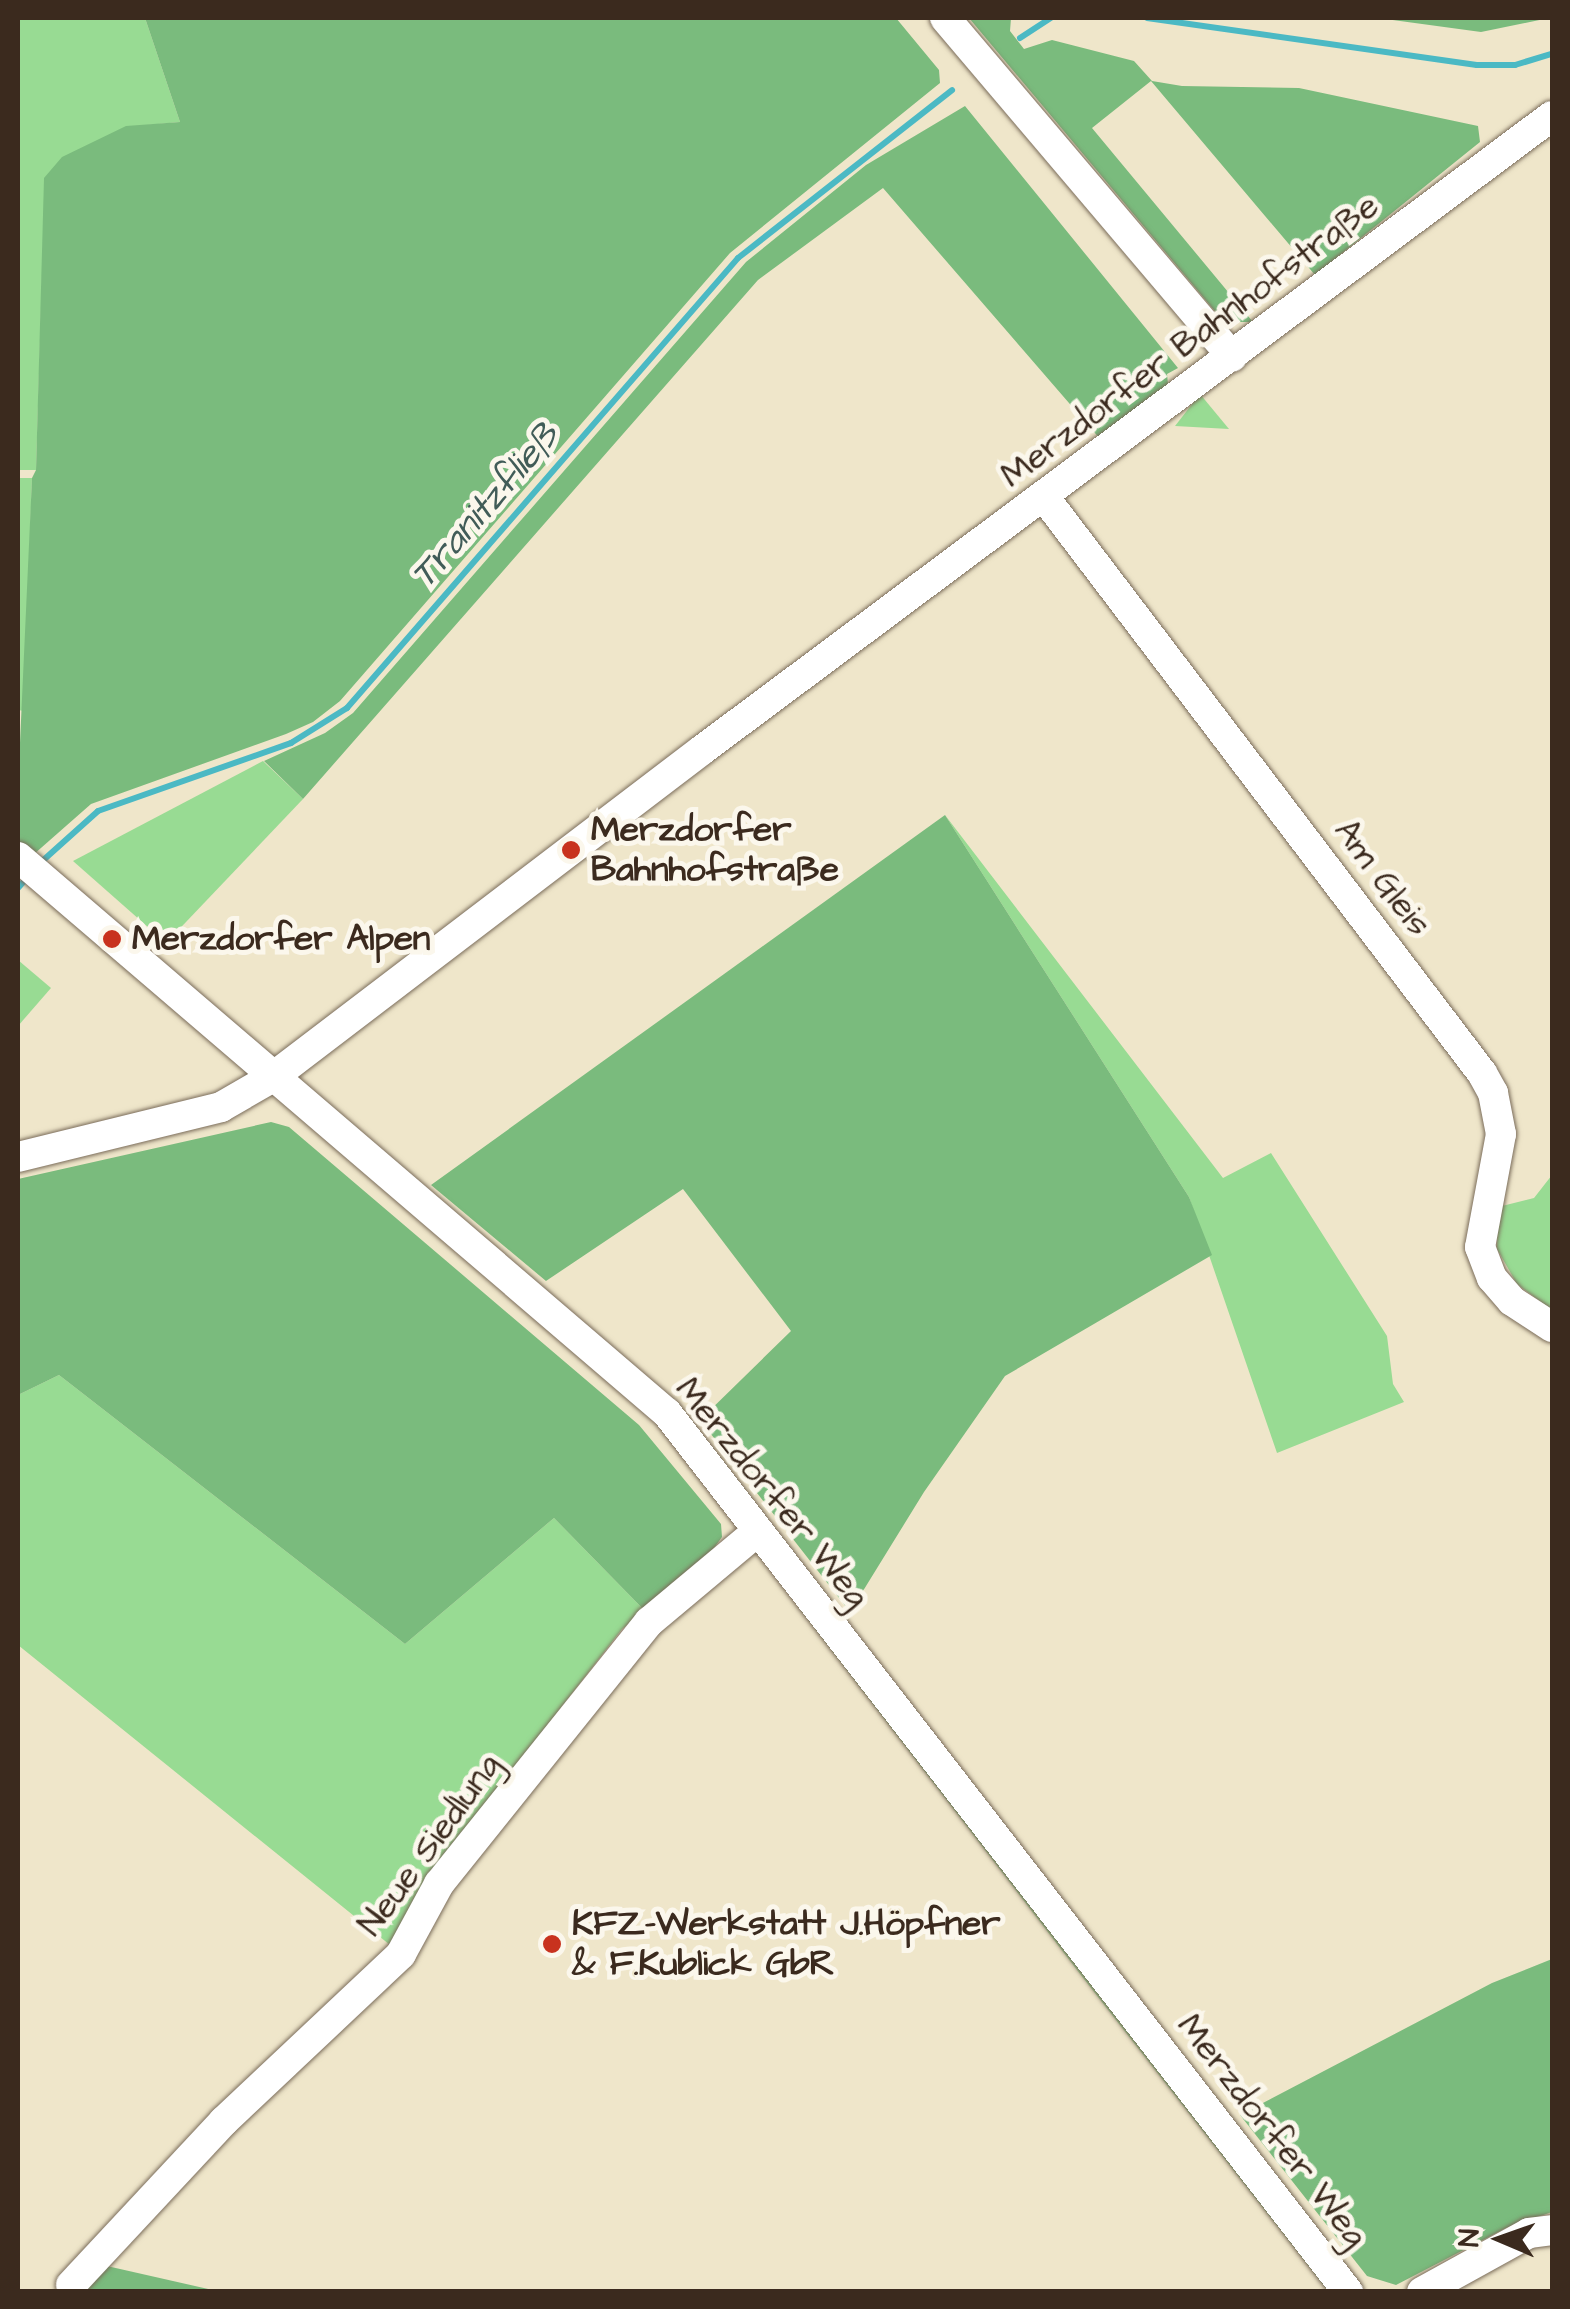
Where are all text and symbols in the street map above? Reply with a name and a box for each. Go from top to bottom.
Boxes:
street label: Merzdorfer Bahnhofstraße [993,185,1387,497]
water label: Tranitzfließ [402,414,570,598]
place label: Merzdorfer Bahnhofstraße [591,809,839,891]
street label: Am Gleis [1325,811,1439,945]
marker: Merzdorfer Bahnhofstraße [560,839,582,861]
place label: Merzdorfer Alpen [132,918,430,960]
marker: Merzdorfer Alpen [101,928,123,950]
street label: Merzdorfer Weg [666,1369,878,1617]
street label: Neue Siedlung [350,1746,510,1944]
place label: KFZ-Werkstatt J.Höpfner & F.Kublick GbR [572,1903,1001,1985]
marker: KFZ-Werkstatt J.Höpfner & F.Kublick GbR [541,1933,563,1955]
street label: Merzdorfer Weg [1168,2006,1376,2256]
north arrow [1450,2189,1550,2289]
text: N [1450,2228,1489,2247]

